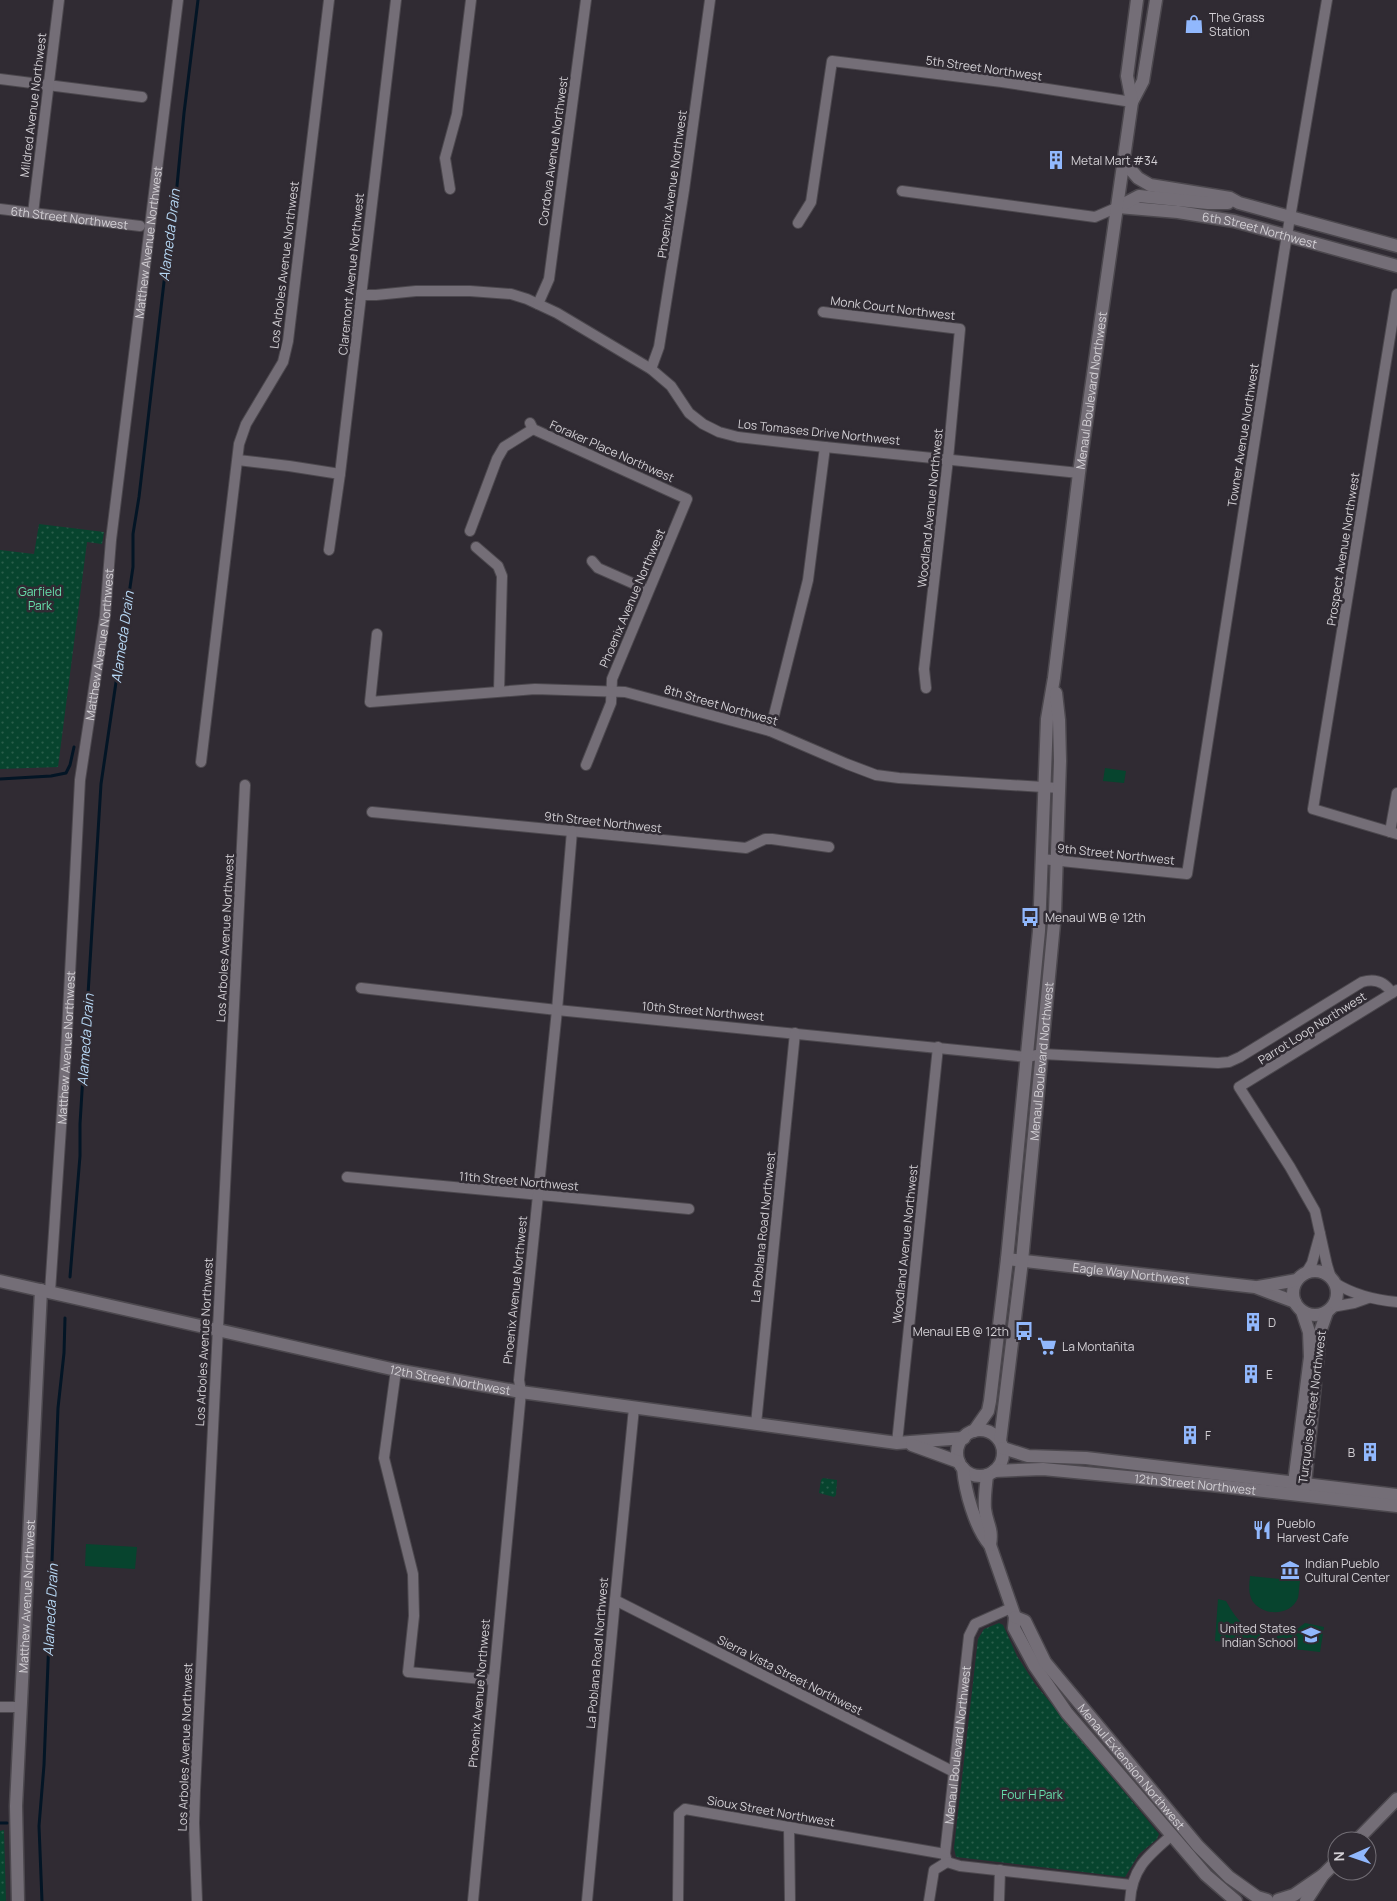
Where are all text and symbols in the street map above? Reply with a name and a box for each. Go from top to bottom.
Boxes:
place label: The Grass Station [1209,9,1265,40]
shop icon: The Grass Station [1183,13,1205,35]
street label: Mildred Avenue Northwest [16,31,50,178]
street label: 5th Street Northwest [925,51,1044,85]
street label: Cordova Avenue Northwest [534,75,572,227]
street label: Phoenix Avenue Northwest [653,109,691,259]
building icon: Metal Mart #34 [1045,149,1067,171]
place label: Metal Mart #34 [1071,152,1158,169]
street label: Matthew Avenue Northwest [130,165,166,320]
street label: Los Arboles Avenue Northwest [265,180,303,350]
water label: Alameda Drain [154,187,184,282]
street label: Claremont Avenue Northwest [334,192,368,356]
street label: 6th Street Northwest [10,202,129,233]
street label: 6th Street Northwest [1201,208,1320,252]
street label: Monk Court Northwest [830,292,957,324]
street label: Menaul Boulevard Northwest [1071,310,1111,470]
street label: Towner Avenue Northwest [1223,362,1263,508]
street label: Los Tomases Drive Northwest [737,415,901,449]
street label: Foraker Place Northwest [547,416,677,486]
street label: Woodland Avenue Northwest [913,427,947,588]
street label: Prospect Avenue Northwest [1322,471,1364,627]
street label: Phoenix Avenue Northwest [595,526,669,670]
street label: Matthew Avenue Northwest [81,567,117,722]
park label: Garfield Park [18,583,62,614]
water label: Alameda Drain [106,589,138,684]
street label: 8th Street Northwest [662,681,780,729]
street label: 9th Street Northwest [543,807,663,837]
street label: 9th Street Northwest [1056,839,1176,869]
street label: Los Arboles Avenue Northwest [212,853,238,1023]
bus stop icon: Menaul WB @ 12th [1019,906,1041,928]
place label: Menaul WB @ 12th [1045,909,1146,926]
street label: Matthew Avenue Northwest [53,970,79,1125]
street label: Menaul Boulevard Northwest [1025,981,1057,1141]
street label: Parrot Loop Northwest [1255,988,1370,1068]
water label: Alameda Drain [72,993,98,1087]
street label: 10th Street Northwest [641,997,765,1025]
street label: La Poblana Road Northwest [747,1150,779,1303]
street label: Woodland Avenue Northwest [888,1163,922,1324]
street label: 11th Street Northwest [458,1167,580,1195]
street label: Phoenix Avenue Northwest [499,1215,531,1365]
street label: Los Arboles Avenue Northwest [191,1257,217,1427]
street label: Eagle Way Northwest [1072,1258,1191,1288]
building icon: D [1242,1311,1264,1333]
place label: D [1268,1314,1276,1331]
bus stop icon: Menaul EB @ 12th [1013,1320,1035,1342]
place label: Menaul EB @ 12th [913,1323,1009,1340]
street label: Turquoise Street Northwest [1294,1329,1330,1485]
supermarket icon: La Montañita [1036,1335,1058,1357]
place label: La Montañita [1062,1338,1134,1355]
street label: 12th Street Northwest [388,1360,512,1399]
building icon: E [1240,1363,1262,1385]
place label: E [1266,1366,1273,1383]
building icon: F [1179,1424,1201,1446]
place label: F [1205,1427,1211,1444]
building icon: B [1359,1441,1381,1463]
place label: B [1348,1444,1355,1461]
street label: 12th Street Northwest [1134,1469,1257,1499]
place label: Pueblo Harvest Cafe [1277,1515,1349,1546]
street label: Matthew Avenue Northwest [14,1519,38,1673]
restaurant icon: Pueblo Harvest Cafe [1251,1519,1273,1541]
place label: Indian Pueblo Cultural Center [1305,1555,1391,1586]
museum icon: Indian Pueblo Cultural Center [1279,1559,1301,1581]
water label: Alameda Drain [38,1563,62,1657]
street label: La Poblana Road Northwest [582,1576,612,1729]
street label: Phoenix Avenue Northwest [464,1618,494,1768]
place label: United States Indian School [1220,1620,1296,1651]
school or university icon: United States Indian School [1300,1624,1322,1646]
street label: Sierra Vista Street Northwest [714,1631,866,1719]
street label: Los Arboles Avenue Northwest [174,1662,196,1832]
street label: Menaul Boulevard Northwest [940,1665,974,1825]
street label: Menaul Extension Northwest [1074,1700,1189,1833]
park label: Four H Park [1001,1786,1064,1803]
street label: Sioux Street Northwest [706,1791,836,1831]
north arrow [1327,1831,1377,1881]
text: N [1329,1851,1348,1862]

